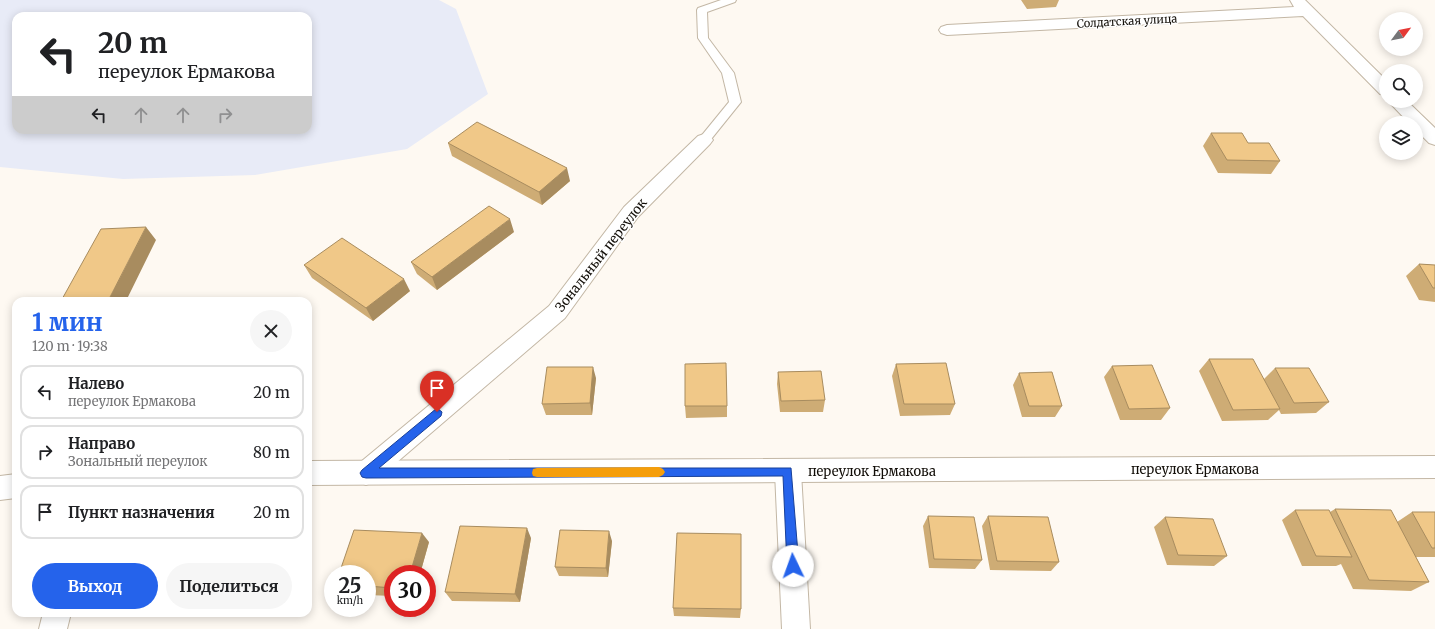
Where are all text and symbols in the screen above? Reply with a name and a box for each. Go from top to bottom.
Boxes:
street label: Солдатская улица [1076,11,1178,31]
north arrow [1379,12,1423,56]
map controls [1379,12,1423,160]
text: 20 m [98,25,167,61]
icon: left [32,28,84,80]
text: переулок Ермакова [98,60,275,83]
button: search [1379,64,1423,108]
icon: left [88,104,110,126]
icon: ahead [130,104,152,126]
icon: ahead [172,104,194,126]
icon: right [214,104,236,126]
button: layers [1379,116,1423,160]
street label: Зональный переулок [551,194,651,315]
text: 1 мин [32,307,103,338]
button: close [250,310,292,352]
text: 120 m · 19:38 [32,338,108,355]
pin [420,371,454,412]
text: Налево [68,374,124,393]
icon: arrive [426,377,448,399]
icon: left [34,381,56,403]
text: 20 m [253,383,290,402]
text: переулок Ермакова [68,393,196,410]
text: Направо [68,434,135,453]
icon: right [34,441,56,463]
text: 80 m [253,443,290,462]
text: Зональный переулок [68,453,207,470]
street label: переулок Ермакова [1131,461,1259,478]
street label: переулок Ермакова [808,463,936,480]
icon: arrive [34,501,56,523]
text: Пункт назначения [68,503,215,522]
text: 20 m [253,503,290,522]
position arrow [772,545,814,587]
button: Выход [32,563,158,609]
button: Поделиться [166,563,292,609]
speed limit sign: 30 [384,565,436,617]
text: 25 [339,573,361,598]
text: km/h [337,594,363,607]

